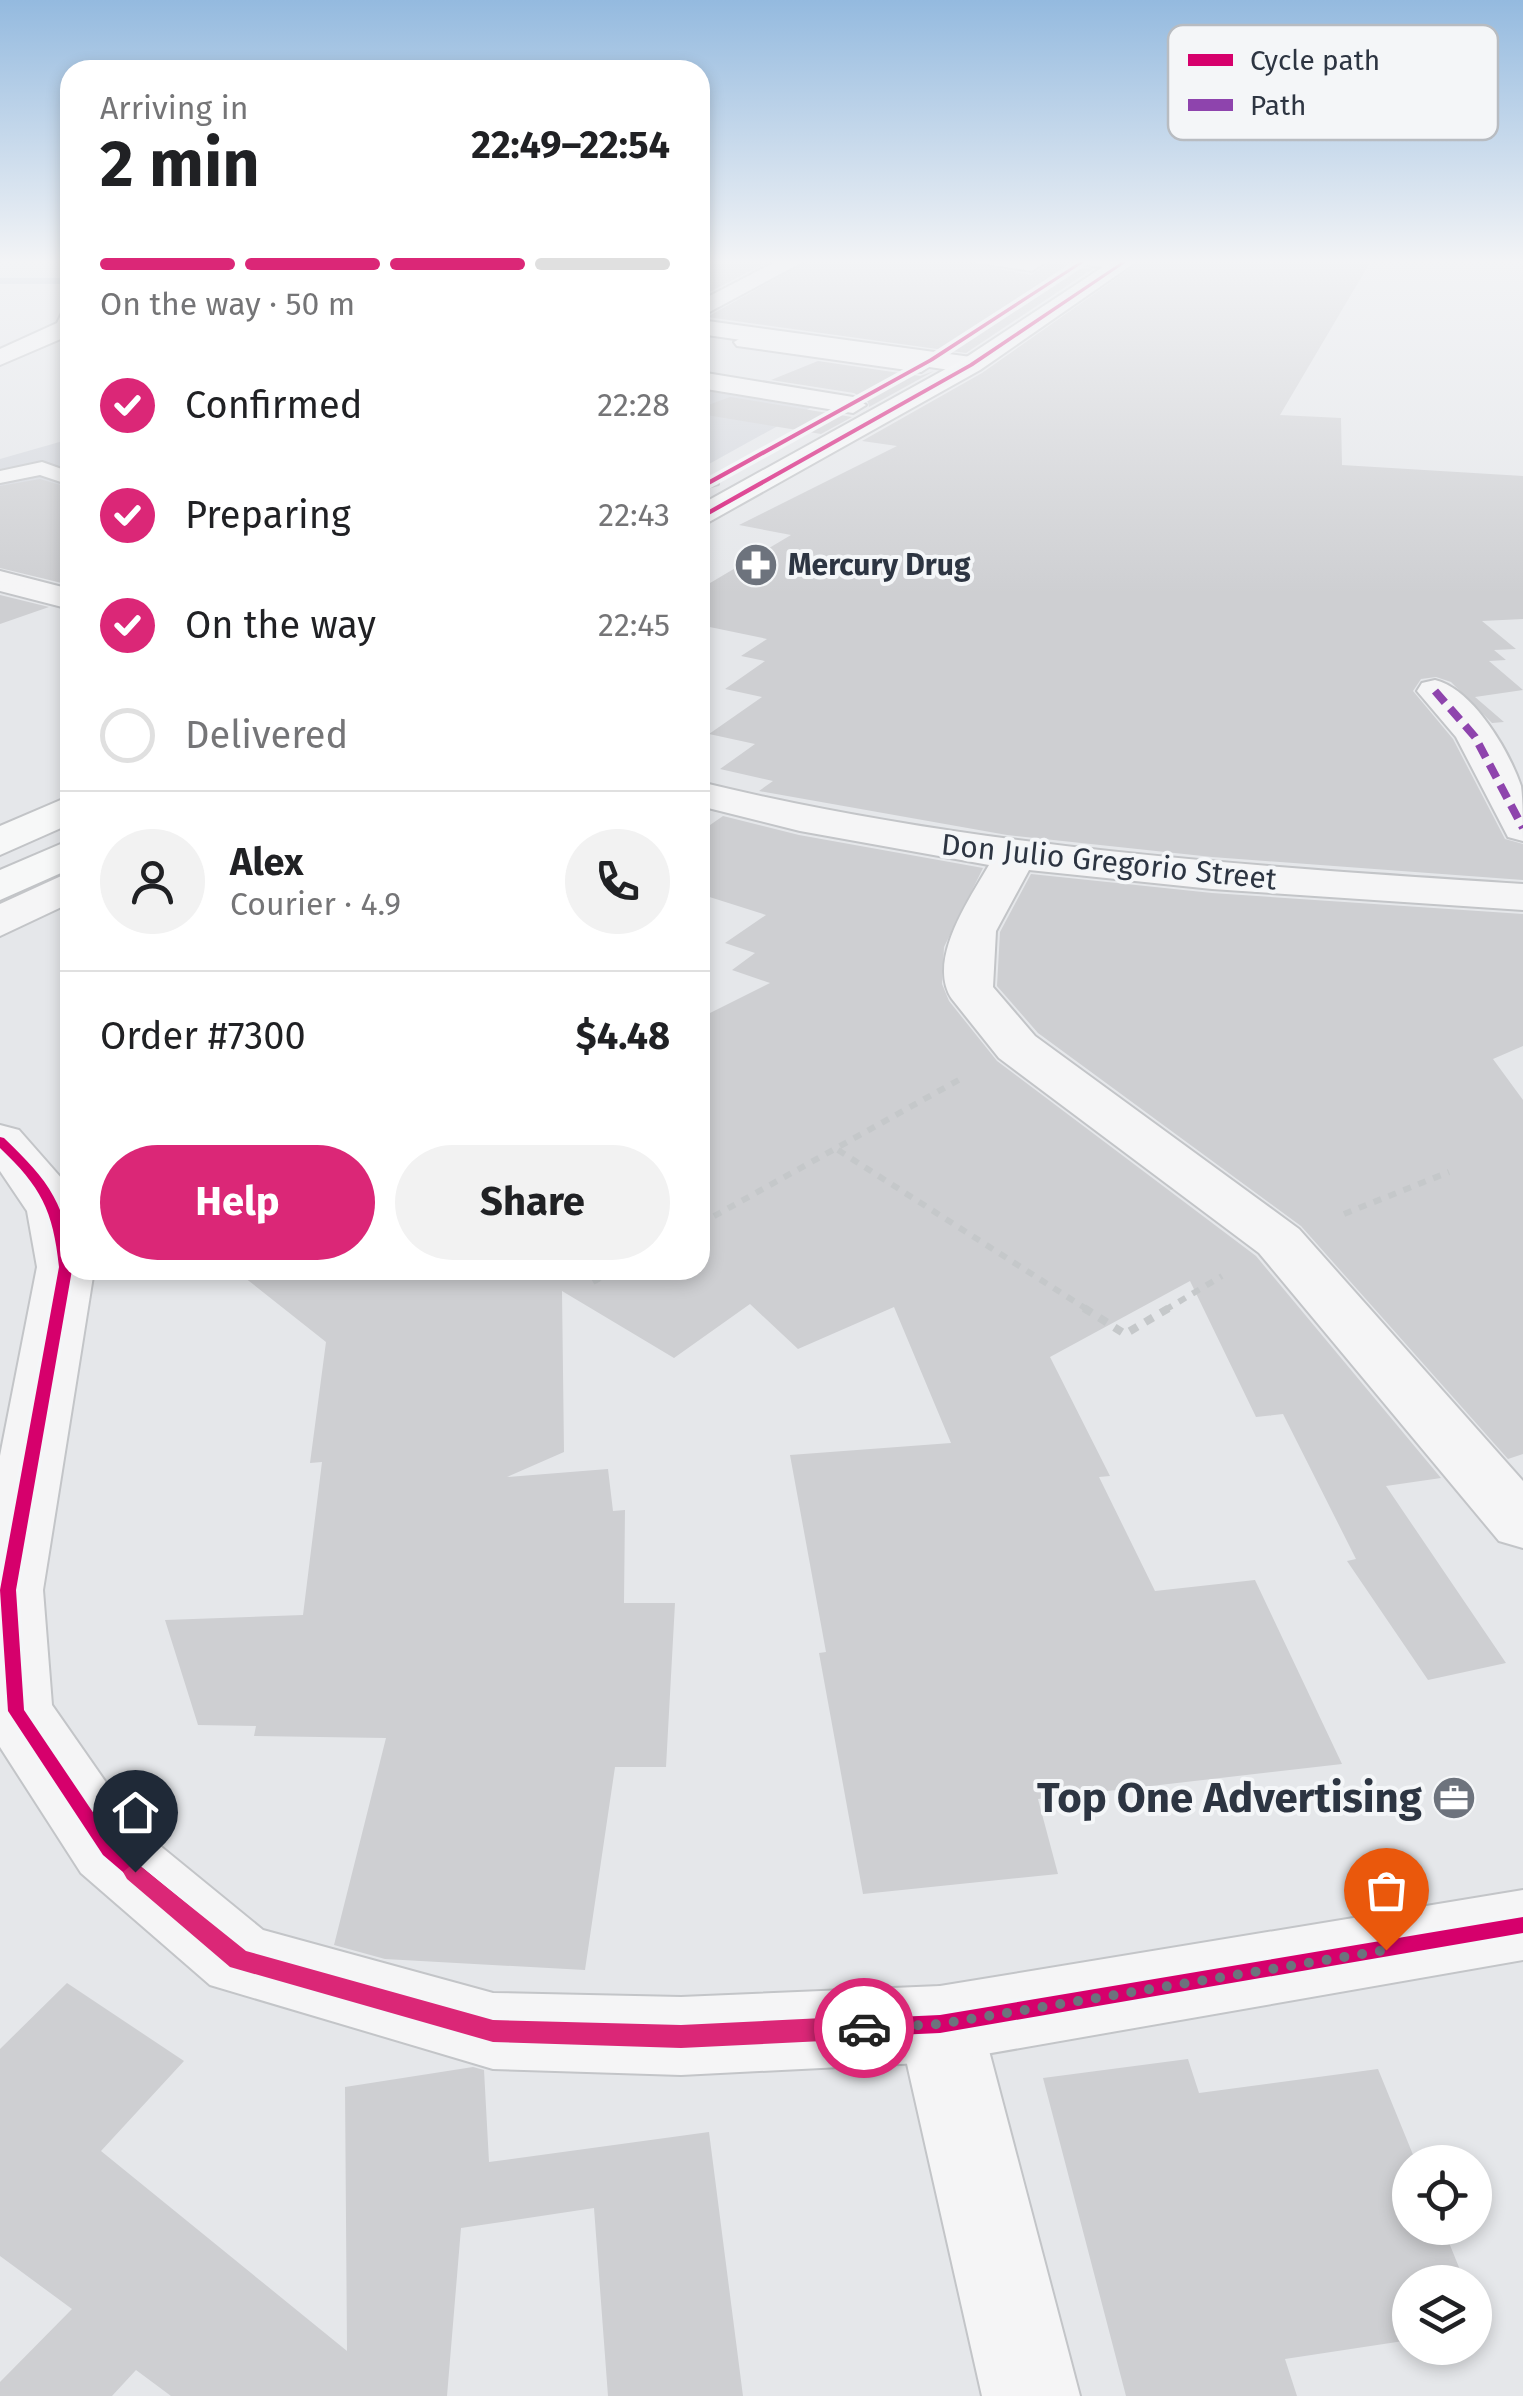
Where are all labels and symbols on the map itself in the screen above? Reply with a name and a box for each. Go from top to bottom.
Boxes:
legend [1168,25,1498,140]
text: Cycle path [1250,44,1380,77]
text: Path [1250,89,1306,122]
pharmacy icon: Mercury Drug [733,542,779,588]
place label: Mercury Drug [788,547,971,583]
street label: Don Julio Gregorio Street [939,826,1279,898]
pin [93,1770,178,1873]
place label: Top One Advertising [1037,1773,1423,1823]
office icon: Top One Advertising [1431,1775,1477,1821]
pin [1344,1848,1429,1951]
courier [814,1978,914,2078]

